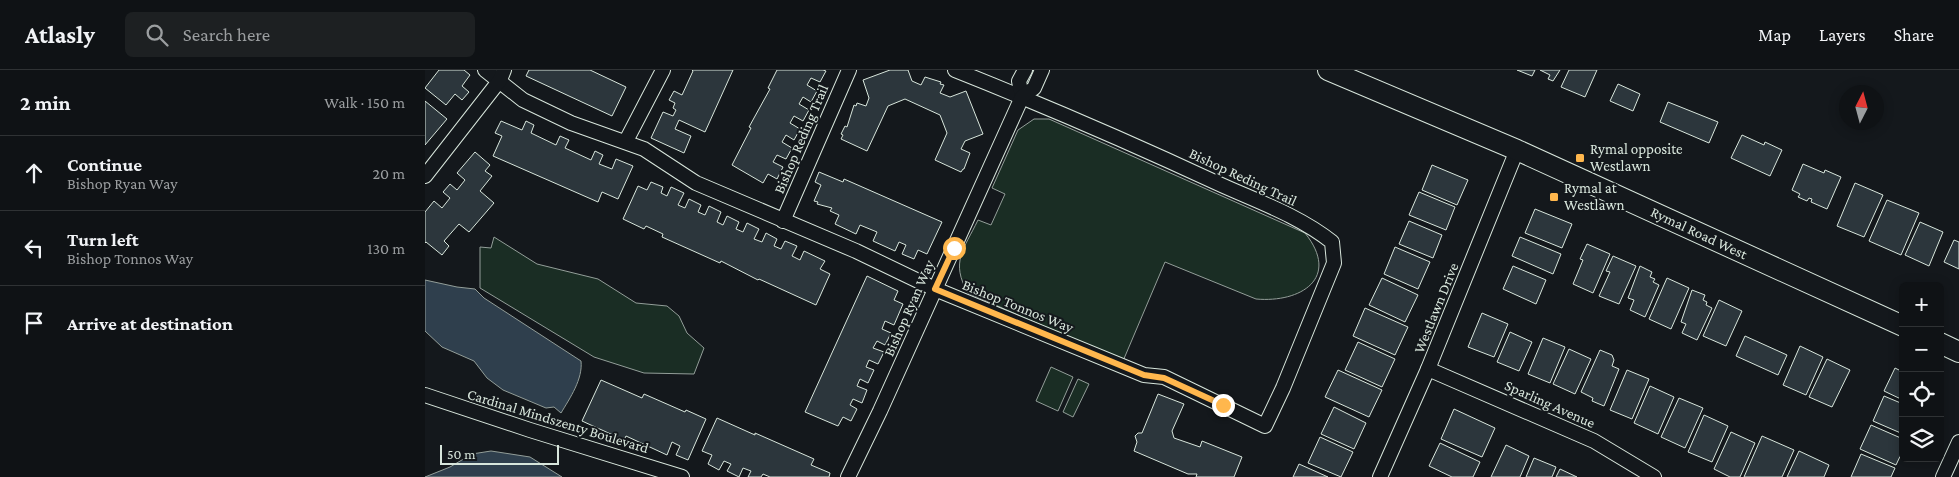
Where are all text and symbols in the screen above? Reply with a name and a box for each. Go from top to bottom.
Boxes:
search box [125,12,475,57]
text: Atlasly [25,21,95,48]
icon: search [143,21,171,49]
text: Search here [183,24,270,45]
text: Map [1758,25,1791,45]
text: Layers [1819,25,1866,45]
text: Share [1894,25,1934,45]
street label: Bishop Reding Trail [771,82,832,196]
north arrow [1839,85,1884,130]
text: 2 min [20,91,71,115]
text: Walk · 150 m [324,94,405,111]
place label: Rymal opposite Westlawn [1590,141,1683,174]
street label: Bishop Reding Trail [1186,145,1299,210]
marker: Rymal opposite Westlawn [1574,152,1586,164]
text: Continue [67,154,142,175]
icon: ahead [20,159,48,187]
text: 20 m [372,165,405,182]
text: Bishop Ryan Way [67,175,178,192]
place label: Rymal at Westlawn [1564,180,1625,213]
marker: Rymal at Westlawn [1548,191,1560,203]
street label: Rymal Road West [1648,204,1751,264]
text: Turn left [67,229,139,250]
icon: left [20,234,48,262]
route start [943,237,966,260]
text: 130 m [367,240,405,257]
text: Bishop Tonnos Way [67,250,193,267]
street label: Bishop Ryan Way [881,257,938,359]
street label: Westlawn Drive [1411,260,1462,355]
street label: Bishop Tonnos Way [960,276,1076,337]
map controls [1899,282,1944,462]
button: + [1899,282,1944,327]
icon: arrive [20,309,48,337]
text: Arrive at destination [67,313,233,334]
button: − [1899,327,1944,372]
button: locate [1899,372,1944,417]
street label: Sparling Avenue [1502,377,1598,432]
street label: Cardinal Mindszenty Boulevard [465,386,651,457]
route end [1212,394,1235,417]
button: layers [1899,417,1944,462]
scale bar [440,442,559,465]
text: 50 m [447,446,475,462]

